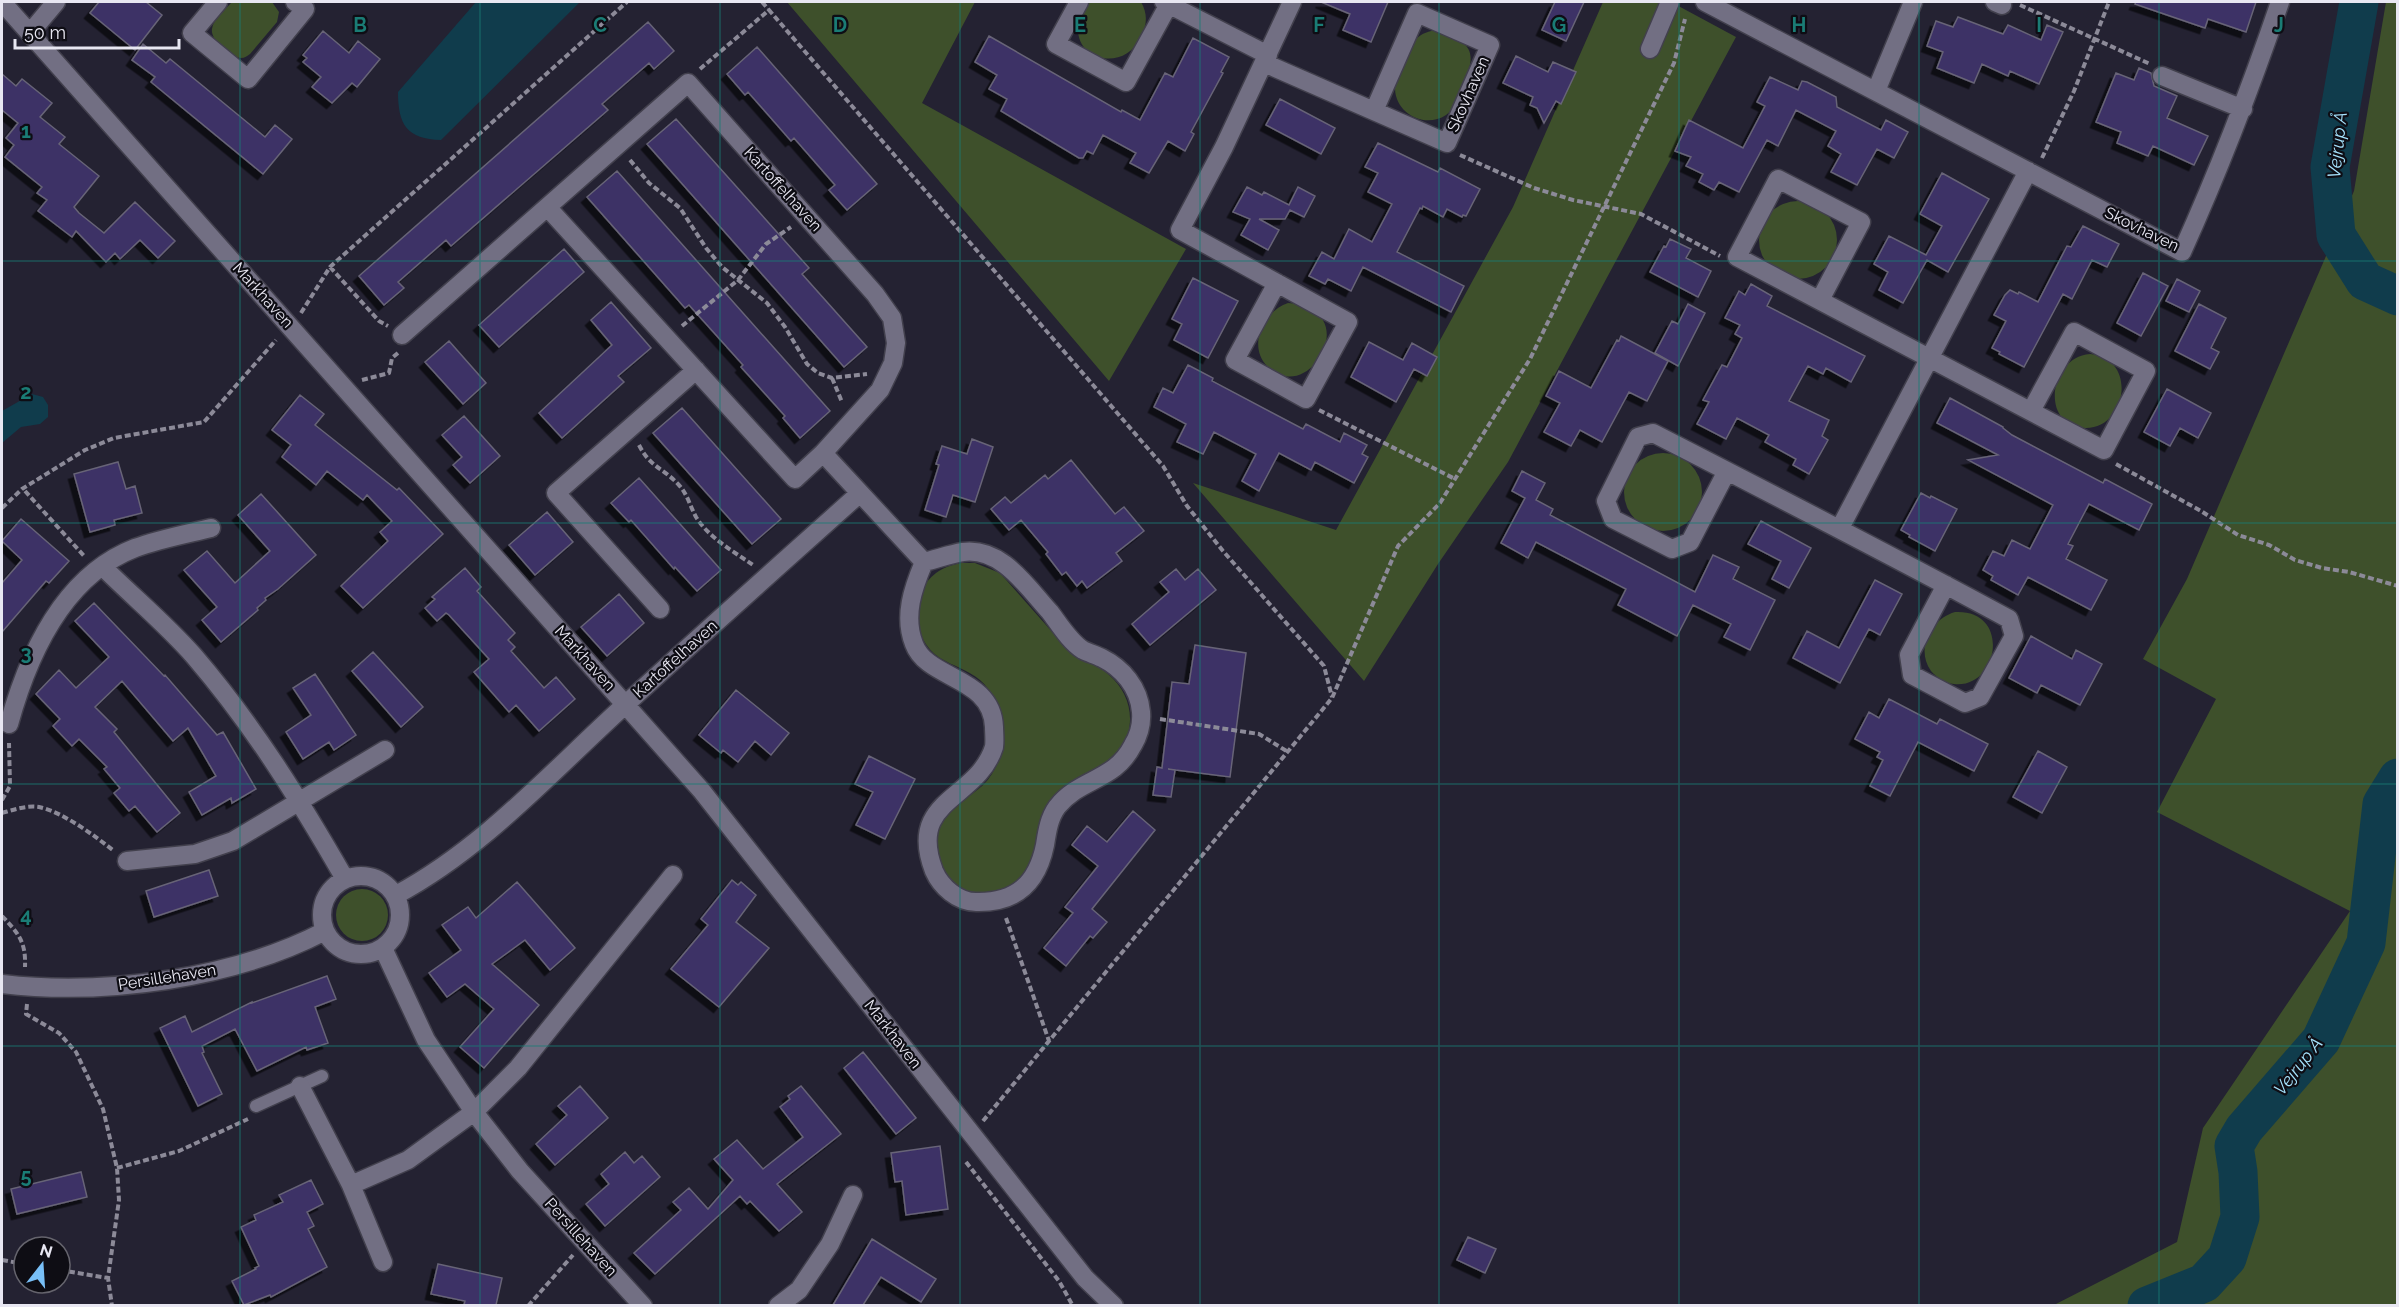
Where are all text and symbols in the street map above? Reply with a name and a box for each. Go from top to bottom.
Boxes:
scale bar [15,12,178,50]
text: B [353,13,367,37]
text: C [593,13,607,37]
text: D [833,13,847,37]
text: E [1074,13,1086,37]
text: F [1313,13,1325,37]
text: G [1552,13,1566,37]
text: H [1792,13,1806,37]
text: I [2036,13,2042,37]
text: J [2274,13,2284,37]
text: 50 m [24,22,66,43]
street label: Skovhaven [1443,53,1493,135]
water label: Vejrup Å [2322,110,2351,179]
text: 1 [21,119,31,143]
street label: Kartoffelhaven [740,143,826,235]
street label: Skovhaven [2102,203,2182,255]
street label: Markhaven [229,258,297,332]
text: 2 [20,380,32,404]
street label: Kartoffelhaven [629,616,721,702]
street label: Markhaven [551,621,619,695]
text: 3 [20,641,32,665]
text: 4 [20,903,32,927]
street label: Persillehaven [117,960,217,994]
street label: Markhaven [860,996,926,1072]
water label: Vejrup Å [2268,1033,2327,1099]
text: 5 [20,1164,32,1188]
street label: Persillehaven [541,1194,621,1280]
north arrow [12,1235,72,1295]
text: N [38,1240,55,1262]

